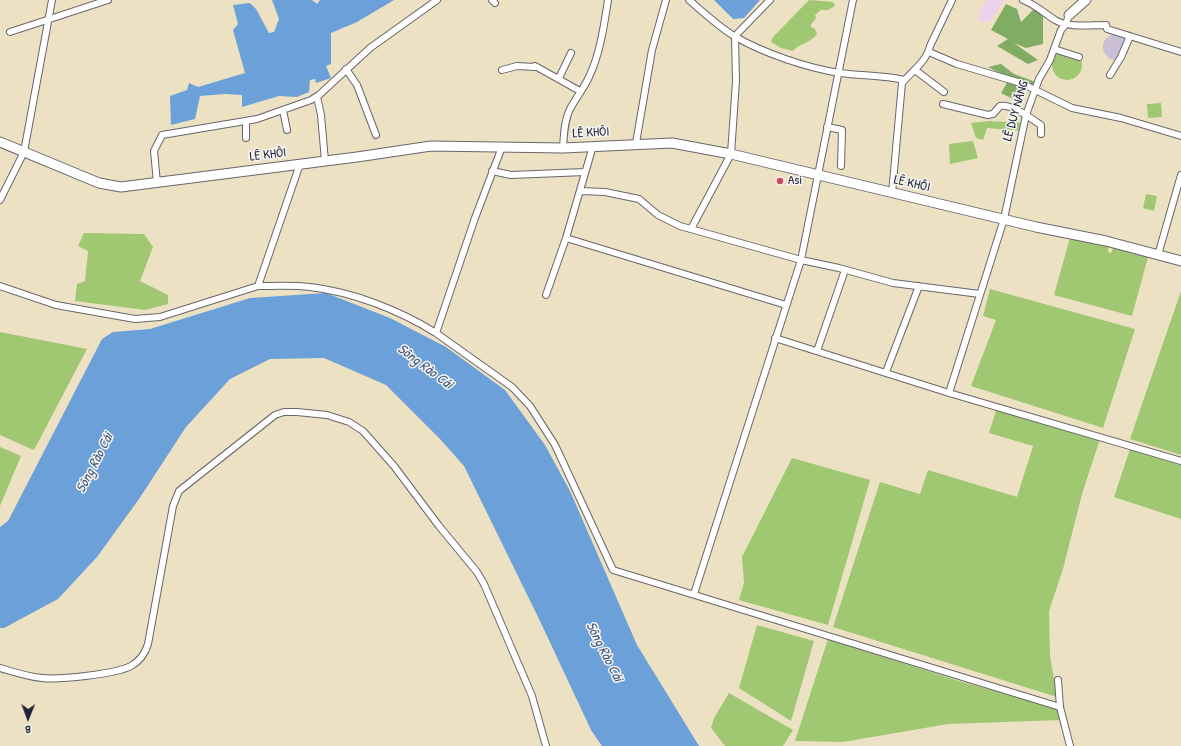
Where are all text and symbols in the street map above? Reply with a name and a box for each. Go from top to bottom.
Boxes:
street label: LÊ DUY NĂNG [1000,79,1032,143]
street label: LÊ KHÔI [572,124,610,142]
street label: LÊ KHÔI [249,145,287,165]
street label: LÊ KHÔI [892,172,932,196]
place label: Asi [788,173,802,189]
marker: Asi [775,176,785,186]
water label: Sông Rào Cái [394,341,456,393]
water label: Sông Rào Cái [73,430,117,496]
water label: Sông Rào Cái [582,619,626,685]
north arrow [8,698,48,738]
text: B [25,723,31,737]

